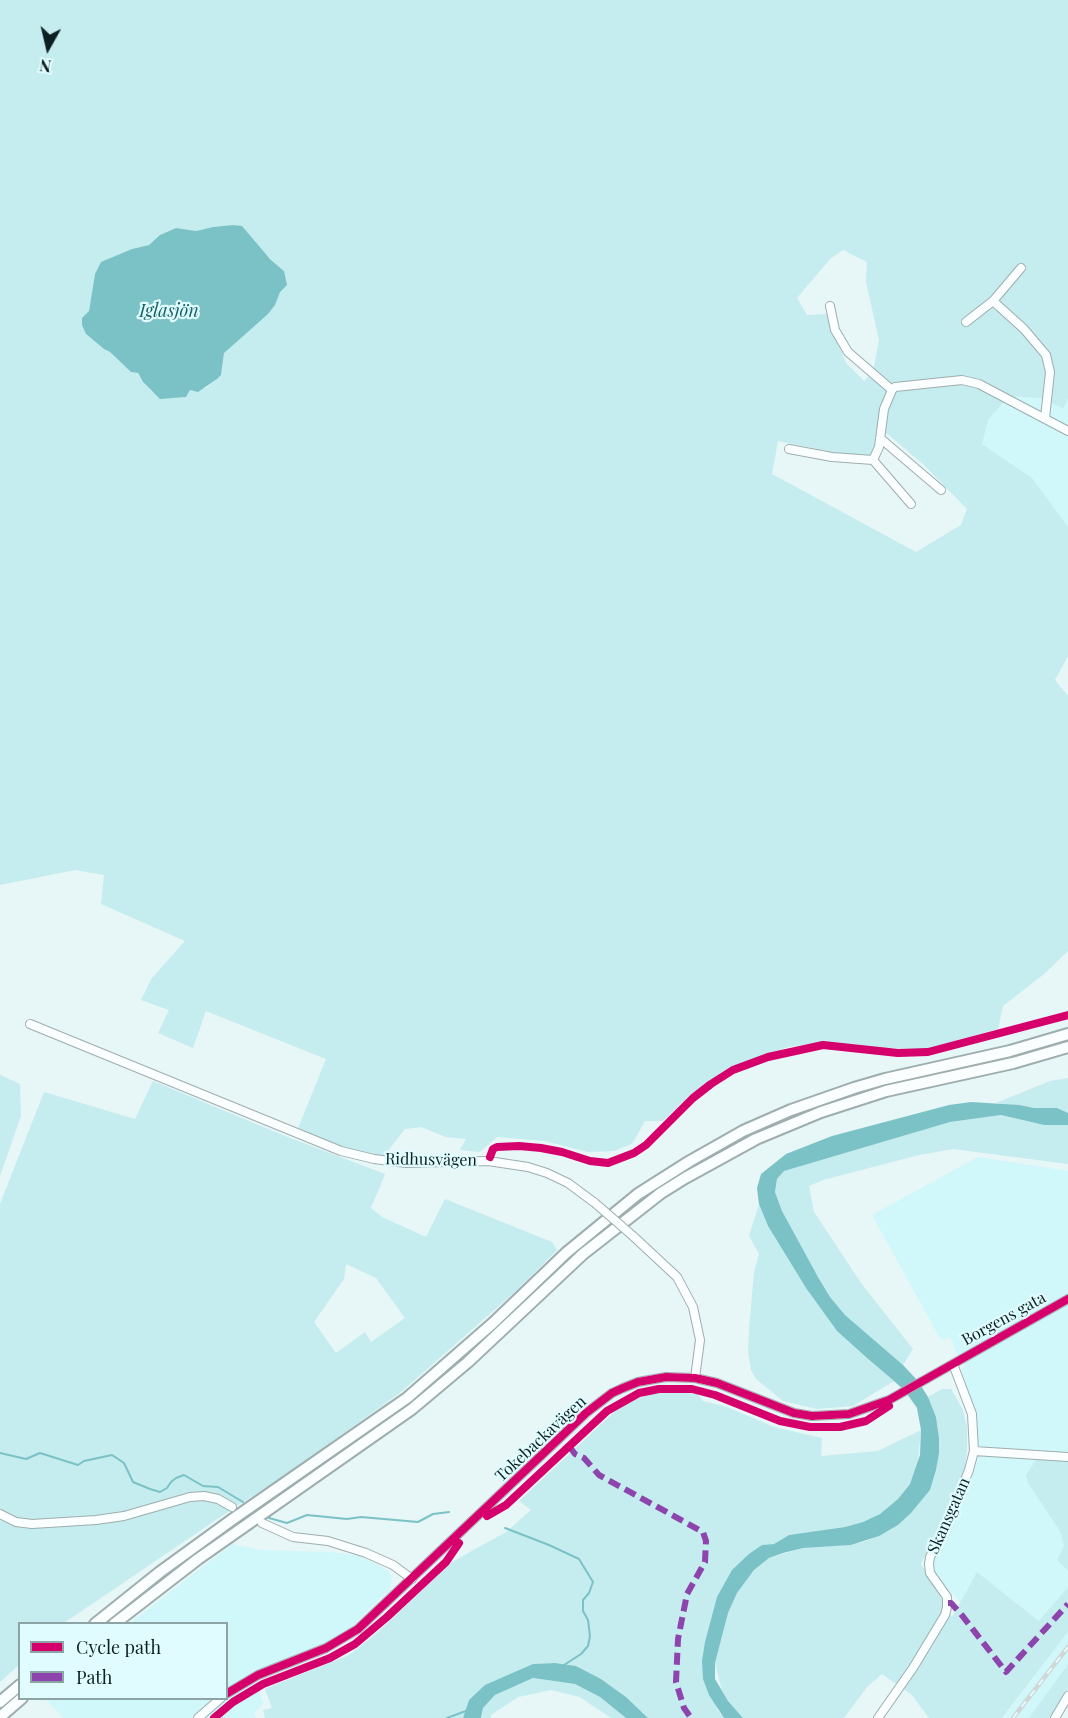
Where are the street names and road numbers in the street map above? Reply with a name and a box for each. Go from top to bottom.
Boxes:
street label: Ridhusvägen [385,1150,477,1170]
street label: Borgens gata [959,1288,1049,1350]
street label: Tokebackavägen [492,1392,590,1486]
street label: Skansgatan [924,1475,974,1557]

